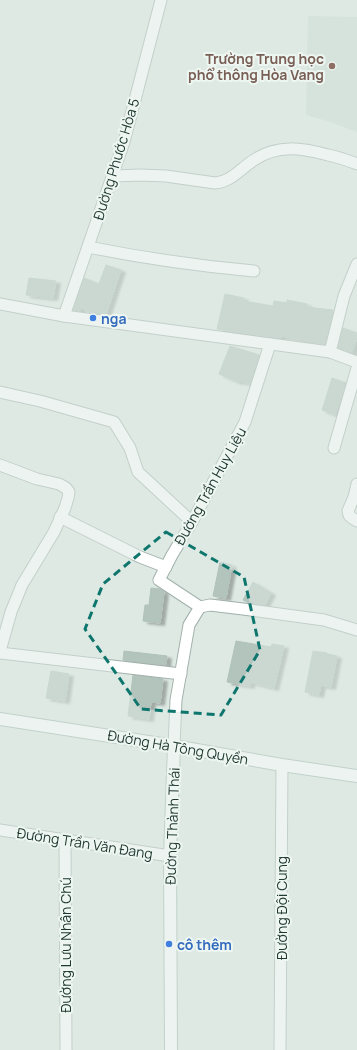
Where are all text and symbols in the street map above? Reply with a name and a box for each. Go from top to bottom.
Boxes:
place label: Trường Trung học phổ thông Hòa Vang [188,49,324,84]
marker: Trường Trung học phổ thông Hòa Vang [327,61,337,71]
street label: Đường Phước Hòa 5 [88,96,144,222]
place label: nga [101,309,126,328]
marker: nga [88,313,98,323]
street label: Đường Trần Huy Liệu [170,424,250,548]
street label: Đường Hà Tông Quyền [106,725,250,769]
street label: Đường Thành Thái [160,767,184,885]
street label: Đường Trần Văn Đang [16,823,154,863]
street label: Đường Đội Cung [272,856,291,960]
street label: Đường Lưu Nhân Chú [56,877,75,1013]
place label: cô thêm [177,935,232,954]
marker: cô thêm [164,939,174,949]

